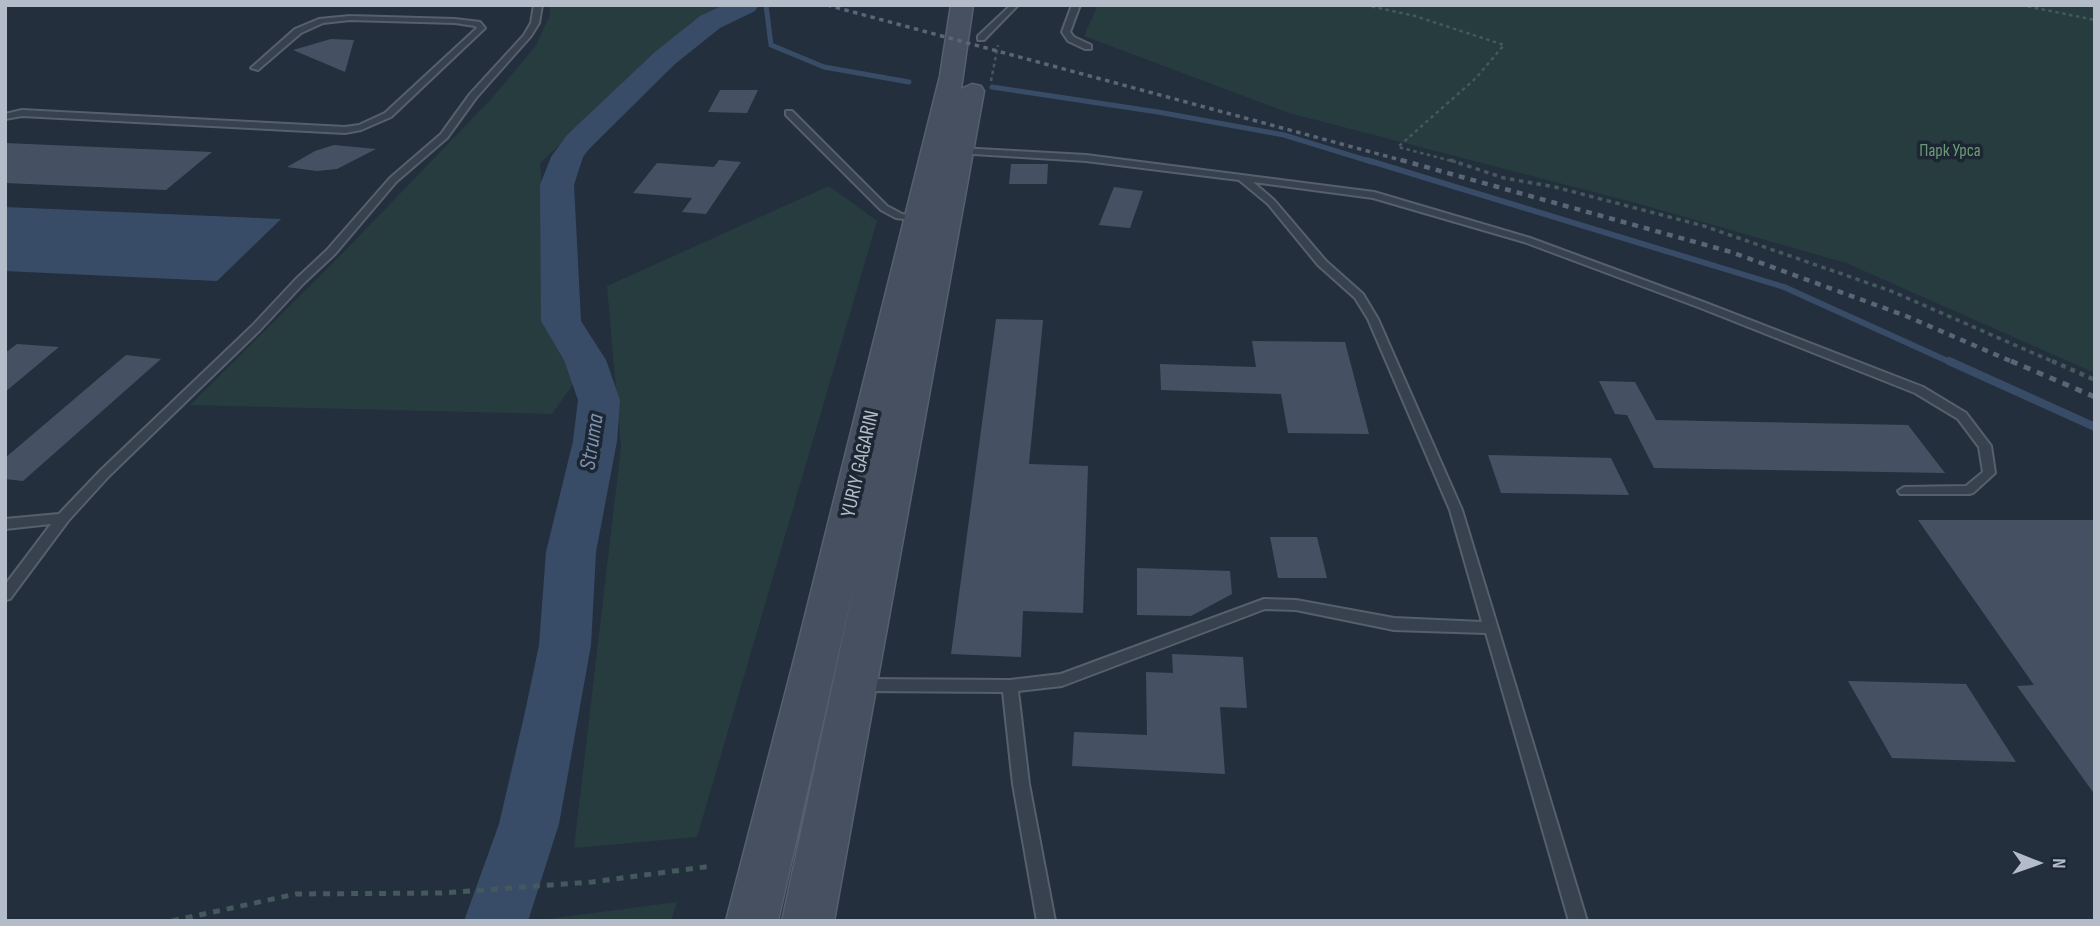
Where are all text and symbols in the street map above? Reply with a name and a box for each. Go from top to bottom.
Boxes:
park label: Парк Урса [1919,140,1981,162]
street label: YURIY GAGARIN [836,408,886,520]
water label: Struma [575,412,611,472]
north arrow [2002,828,2072,898]
text: N [2047,858,2070,869]

